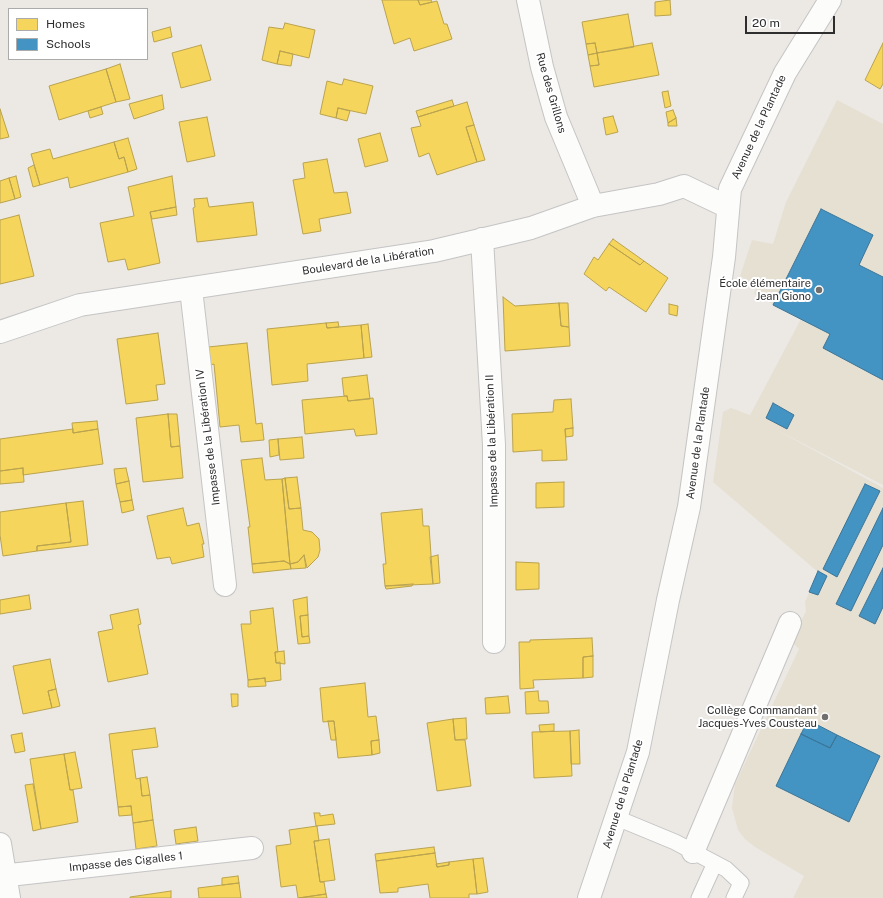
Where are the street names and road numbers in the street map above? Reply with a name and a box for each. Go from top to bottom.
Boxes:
street label: Rue des Grillons [533,51,569,135]
street label: Avenue de la Plantade [729,73,789,181]
street label: Boulevard de la Libération [301,244,435,278]
street label: Impasse de la Libération IV [193,368,223,506]
street label: Impasse de la Libération II [483,374,501,508]
street label: Avenue de la Plantade [684,386,712,500]
street label: Avenue de la Plantade [600,738,646,850]
street label: Impasse des Cigalles 1 [68,849,184,875]

